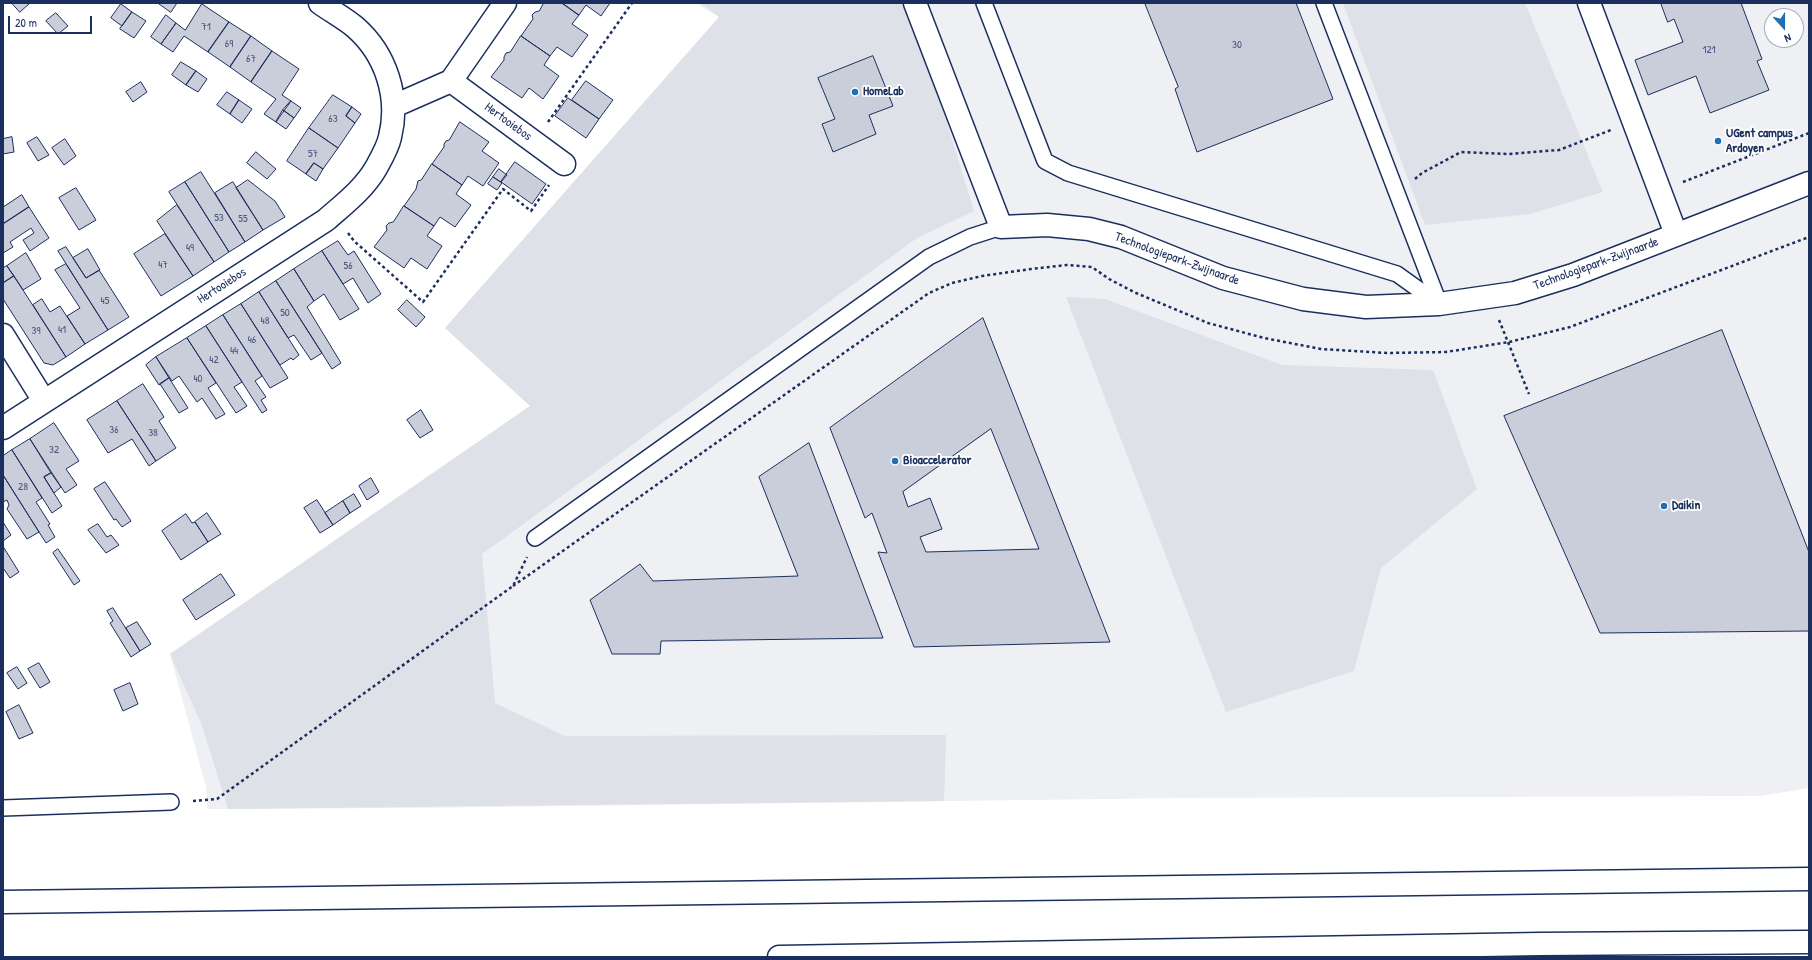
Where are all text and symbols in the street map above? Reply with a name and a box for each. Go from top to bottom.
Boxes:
scale bar [10,8,94,34]
north arrow [1764,8,1804,48]
text: 20 m [15,14,37,31]
house number: 71 [201,20,211,34]
text: N [1783,31,1793,46]
house number: 69 [225,37,233,51]
house number: 30 [1232,38,1242,52]
house number: 121 [1702,43,1716,57]
house number: 67 [246,52,256,66]
place label: HomeLab [863,84,904,100]
marker: HomeLab [850,87,860,97]
street label: Hertooiebos [481,100,535,144]
house number: 63 [328,112,338,126]
place label: UGent campus Ardoyen [1726,126,1793,157]
marker: UGent campus Ardoyen [1713,136,1723,146]
house number: 57 [308,147,318,161]
house number: 53 [214,211,224,225]
house number: 55 [238,212,248,226]
street label: Technologiepark-Zwijnaarde [1112,229,1242,289]
street label: Technologiepark-Zwijnaarde [1531,234,1661,294]
house number: 49 [186,241,194,255]
house number: 47 [158,258,168,272]
house number: 56 [343,259,353,273]
street label: Hertooiebos [195,265,249,307]
house number: 45 [101,294,109,308]
house number: 50 [280,306,290,320]
house number: 48 [261,314,269,328]
house number: 41 [58,323,66,337]
house number: 39 [32,324,40,338]
house number: 46 [248,333,256,347]
house number: 44 [230,344,238,358]
house number: 42 [209,353,219,367]
house number: 40 [193,372,203,386]
house number: 36 [109,423,119,437]
house number: 38 [148,426,158,440]
house number: 32 [49,443,59,457]
place label: Bioaccelerator [903,453,972,469]
marker: Bioaccelerator [890,456,900,466]
house number: 28 [18,480,28,494]
place label: Daikin [1672,498,1700,514]
marker: Daikin [1659,501,1669,511]

